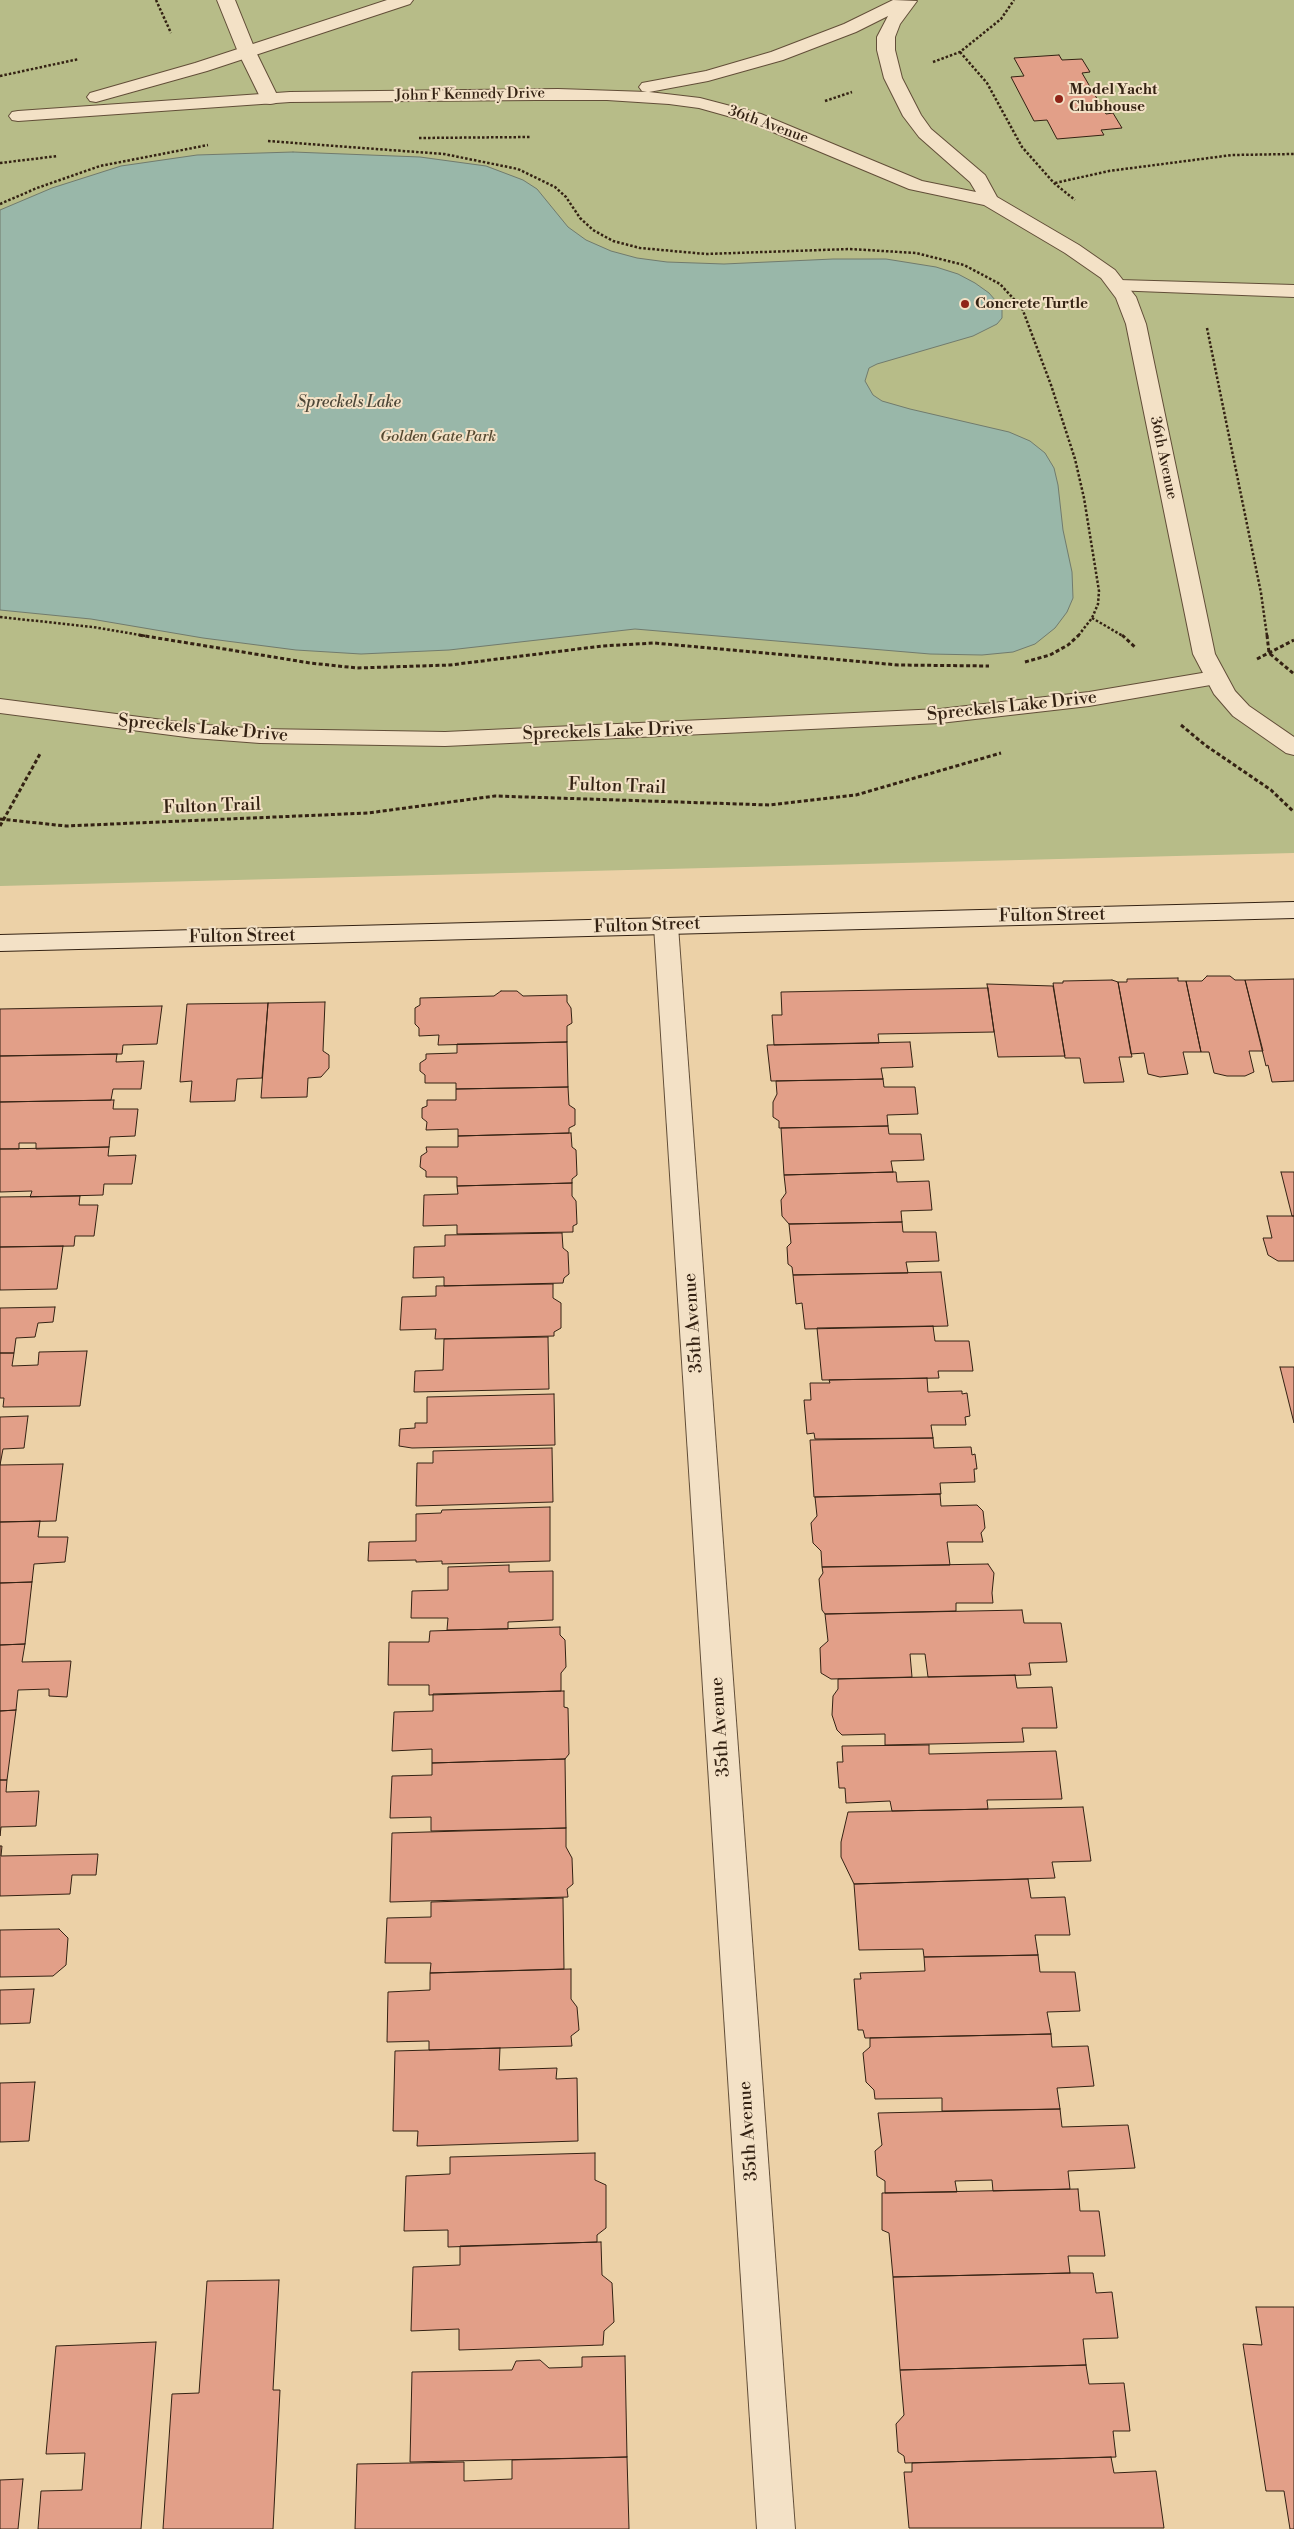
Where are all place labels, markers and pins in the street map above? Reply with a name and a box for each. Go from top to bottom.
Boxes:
place label: Model Yacht Clubhouse [1069,81,1157,116]
marker: Model Yacht Clubhouse [1053,93,1065,105]
place label: Concrete Turtle [975,295,1088,313]
marker: Concrete Turtle [959,298,971,310]

